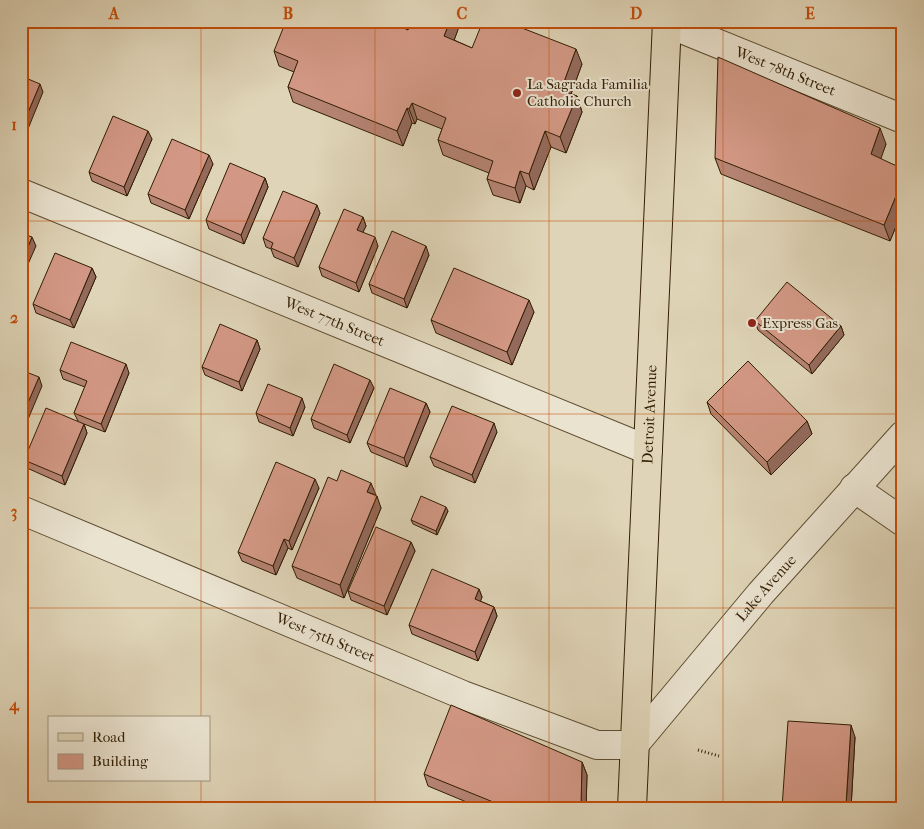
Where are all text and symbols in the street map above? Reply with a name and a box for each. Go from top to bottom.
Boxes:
text: A [108,4,120,23]
text: B [283,4,293,23]
text: C [457,4,468,23]
text: D [630,4,642,23]
text: E [805,4,815,23]
street label: West 78th Street [732,42,839,100]
place label: La Sagrada Familia Catholic Church [527,75,649,110]
marker: La Sagrada Familia Catholic Church [511,87,523,99]
text: 1 [11,115,17,134]
street label: West 77th Street [281,293,388,350]
text: 2 [10,308,18,327]
place label: Express Gas [762,314,839,332]
marker: Express Gas [746,317,758,329]
street label: Detroit Avenue [638,364,661,464]
text: 3 [11,502,17,522]
street label: Lake Avenue [732,551,800,625]
street label: West 75th Street [272,608,378,666]
text: 4 [8,695,20,715]
legend [48,716,210,782]
text: Road [92,728,126,746]
text: Building [92,752,149,770]

